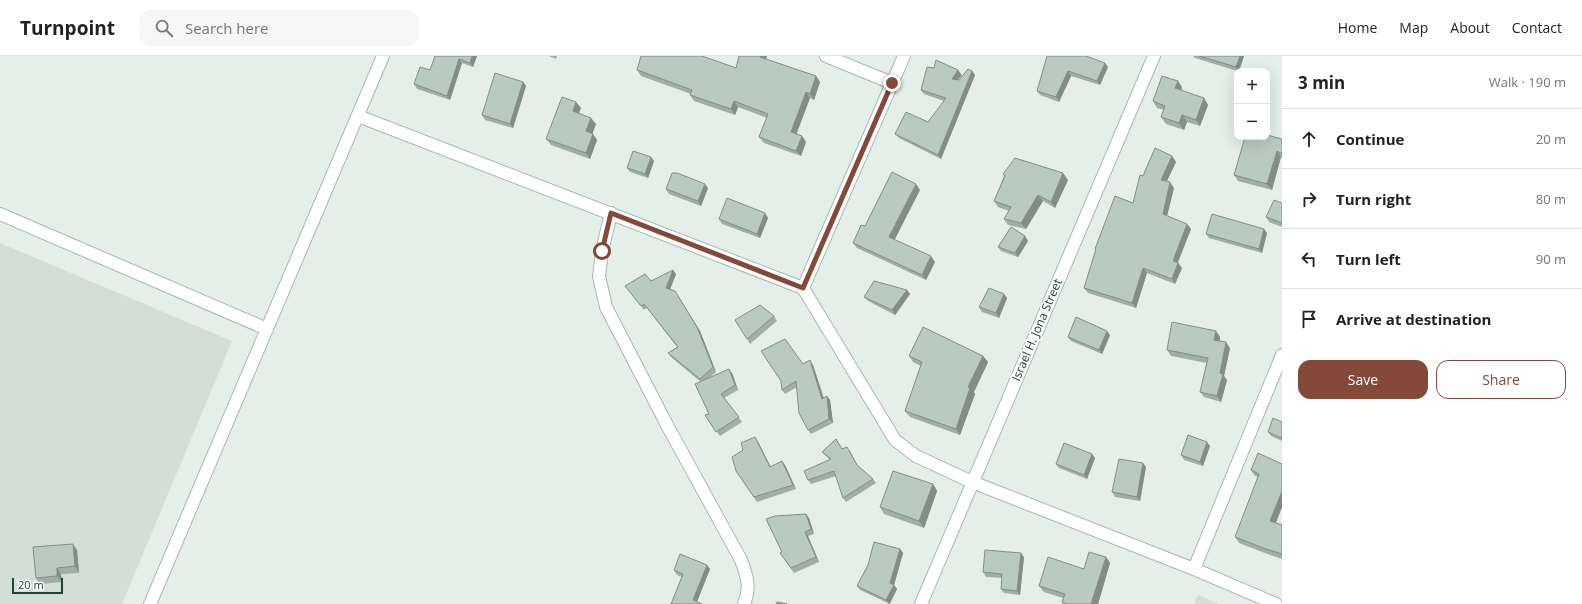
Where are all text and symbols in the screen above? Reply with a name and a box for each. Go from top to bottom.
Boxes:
search box [139,10,419,46]
text: Turnpoint [20,15,115,41]
icon: search [153,17,175,39]
text: Search here [185,18,269,38]
text: Home [1338,18,1377,37]
text: Map [1399,18,1428,37]
text: About [1450,18,1490,37]
text: Contact [1512,18,1562,37]
map controls [1234,68,1270,140]
button: + [1234,68,1270,104]
text: 3 min [1298,71,1345,94]
text: Walk · 190 m [1489,73,1566,91]
route end [883,74,901,92]
button: − [1234,104,1270,140]
icon: ahead [1298,128,1320,150]
text: Continue [1336,129,1404,149]
text: 20 m [1536,130,1566,148]
icon: right [1298,188,1320,210]
text: Turn right [1336,189,1411,209]
text: 80 m [1536,190,1566,208]
route start [593,242,611,260]
icon: left [1298,248,1320,270]
text: Turn left [1336,249,1401,269]
text: 90 m [1536,250,1566,268]
street label: Israel H. Jona Street [1007,276,1066,384]
icon: arrive [1298,308,1320,330]
text: Arrive at destination [1336,309,1491,329]
button: Save [1298,360,1428,399]
button: Share [1436,360,1566,399]
scale bar [12,576,63,595]
text: 20 m [18,577,44,592]

